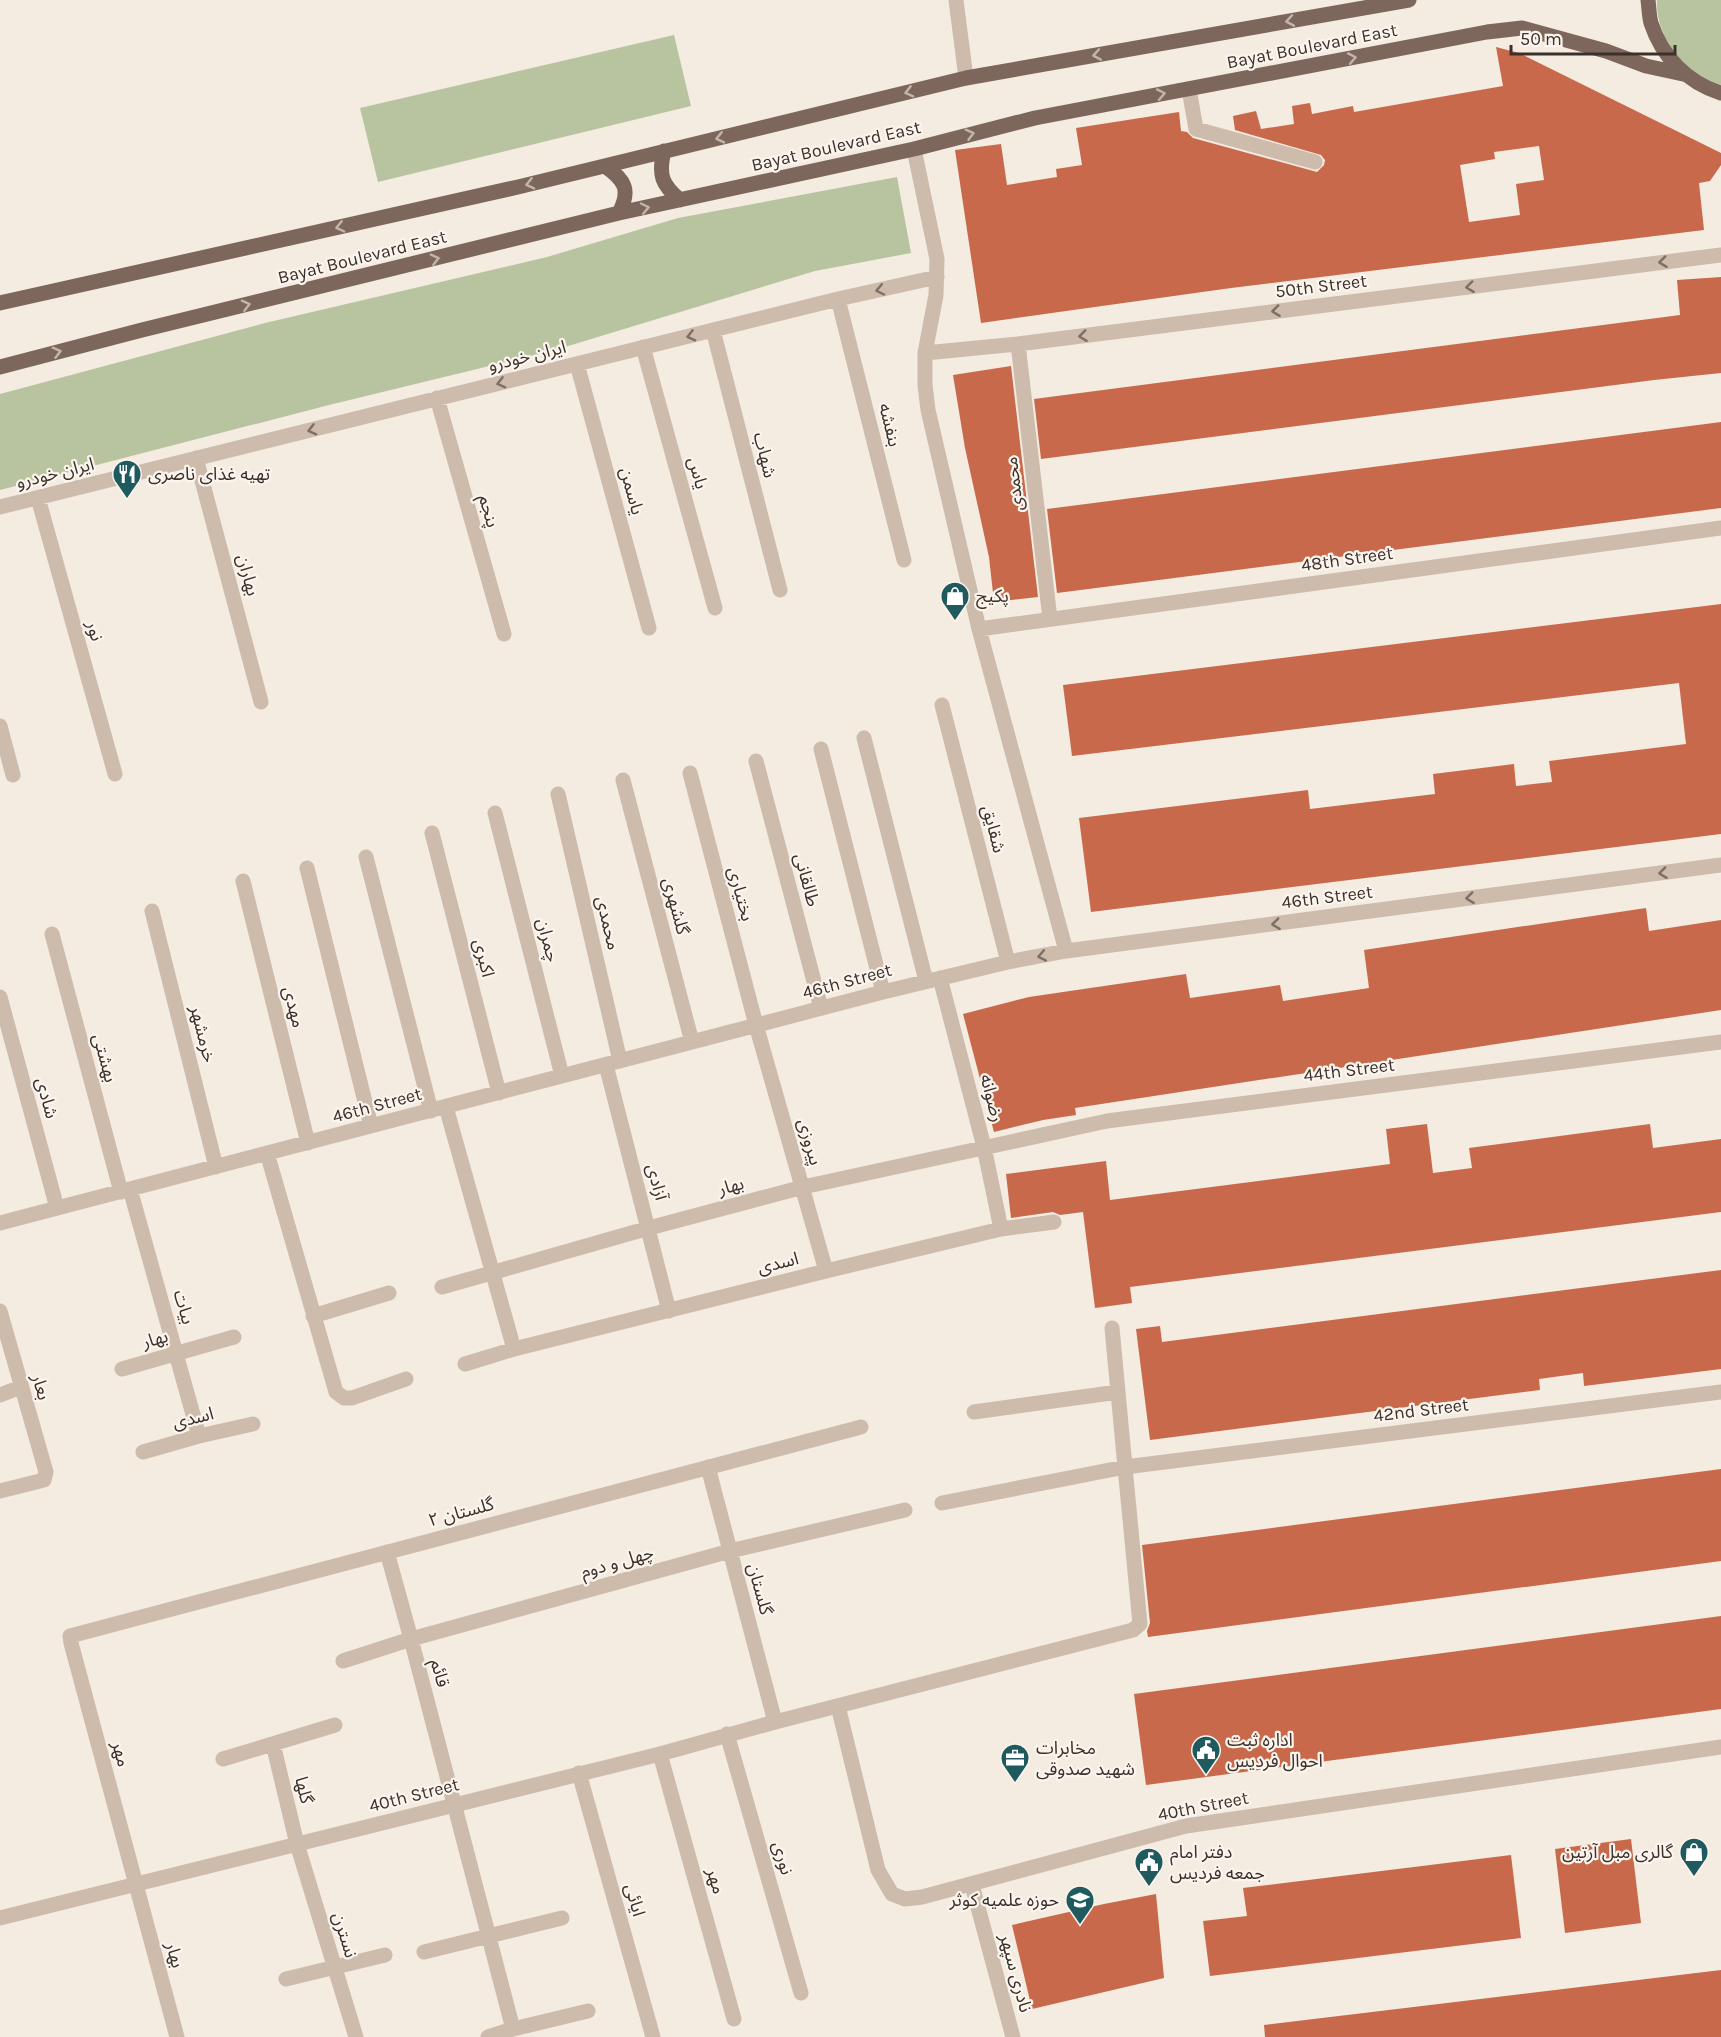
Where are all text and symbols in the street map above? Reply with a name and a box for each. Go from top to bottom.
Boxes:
one-way arrow [1285,14,1295,27]
scale bar [1511,18,1674,56]
street label: Bayat Boulevard East [1225,19,1399,73]
text: 50 m [1520,28,1562,50]
one-way arrow [1093,48,1102,60]
one-way arrow [1347,52,1357,65]
one-way arrow [904,84,914,97]
one-way arrow [1156,88,1166,101]
street label: Bayat Boulevard East [749,116,923,176]
one-way arrow [965,129,975,142]
one-way arrow [715,131,725,144]
one-way arrow [525,176,535,189]
one-way arrow [640,202,650,215]
one-way arrow [335,219,345,232]
street label: Bayat Boulevard East [275,225,449,289]
one-way arrow [430,254,440,267]
one-way arrow [1658,256,1668,268]
street label: 50th Street [1274,269,1368,303]
one-way arrow [1465,280,1474,292]
one-way arrow [875,283,885,296]
one-way arrow [241,299,251,312]
one-way arrow [1271,305,1281,317]
one-way arrow [686,328,696,341]
one-way arrow [1078,329,1087,341]
street label: ایران خودرو [486,336,568,376]
one-way arrow [51,347,61,359]
one-way arrow [497,375,507,388]
street label: بنفشه [874,401,906,449]
one-way arrow [307,422,317,435]
street label: شهاب [749,430,781,480]
street label: ایران خودرو [14,453,96,493]
street label: یاس [683,455,713,491]
street label: محمدی [1000,456,1028,512]
restaurant icon: تهیه غذای ناصری [111,458,143,500]
place label: تهیه غذای ناصری [148,463,270,485]
street label: یاسمن [615,465,649,517]
street label: پنجم [472,492,504,531]
street label: 48th Street [1300,542,1395,576]
street label: بهاران [232,552,264,598]
shop icon: پکیج [939,580,971,622]
place label: پکیج [976,585,1009,609]
street label: نور [81,617,108,644]
street label: شقایق [977,803,1011,855]
street label: طالقانی [789,851,825,909]
street label: بختیاری [723,864,759,924]
one-way arrow [1658,866,1668,878]
street label: گلشهری [658,875,694,937]
street label: 46th Street [1280,880,1374,914]
one-way arrow [1465,891,1474,904]
street label: محمدی [591,894,625,952]
street label: چمران [532,916,564,964]
one-way arrow [1272,917,1281,929]
street label: اکبری [469,937,499,979]
one-way arrow [1037,949,1047,962]
street label: 46th Street [800,958,894,1003]
street label: مهدی [278,984,310,1030]
street label: خرمشهر [185,1002,221,1065]
street label: بهشتی [88,1031,122,1085]
street label: 44th Street [1302,1053,1396,1086]
street label: رضوانه [975,1072,1009,1124]
street label: شادی [31,1075,63,1121]
street label: 46th Street [330,1082,424,1127]
street label: پیروزی [793,1116,827,1168]
street label: آزادی [642,1161,673,1203]
street label: بهار [715,1172,746,1200]
street label: اسدی [755,1247,801,1279]
street label: بیات [169,1287,199,1327]
street label: بهار [139,1325,170,1353]
street label: بعار [27,1370,55,1403]
street label: 42nd Street [1372,1393,1470,1427]
street label: اسدی [170,1402,216,1434]
street label: گلستان ۲ [426,1493,497,1531]
street label: چهل و دوم [578,1541,657,1586]
street label: گلستان [743,1561,778,1618]
street label: قائم [424,1657,454,1690]
place label: اداره ثبت احوال فردیس [1227,1729,1323,1772]
public building icon: اداره ثبت احوال فردیس [1190,1734,1222,1776]
place label: مخابرات شهید صدوقی [1036,1737,1135,1780]
street label: مهر [107,1738,135,1769]
office icon: مخابرات شهید صدوقی [999,1742,1031,1784]
street label: 40th Street [367,1773,462,1817]
street label: گلها [290,1774,318,1806]
street label: 40th Street [1156,1786,1251,1826]
shop icon: گالری مبل آرتین [1678,1836,1710,1878]
street label: نوری [768,1839,798,1877]
place label: دفتر امام جمعه فردیس [1170,1841,1265,1884]
place label: گالری مبل آرتین [1562,1841,1674,1863]
public building icon: دفتر امام جمعه فردیس [1133,1846,1165,1888]
street label: مهر [702,1865,730,1896]
street label: ایائی [620,1881,650,1919]
school or university icon: حوزه علمیه کوثر [1064,1884,1096,1926]
place label: حوزه علمیه کوثر [948,1889,1059,1911]
street label: نسترن [328,1910,362,1960]
street label: نادری سپهر [995,1930,1037,2015]
street label: بهار [161,1939,189,1970]

